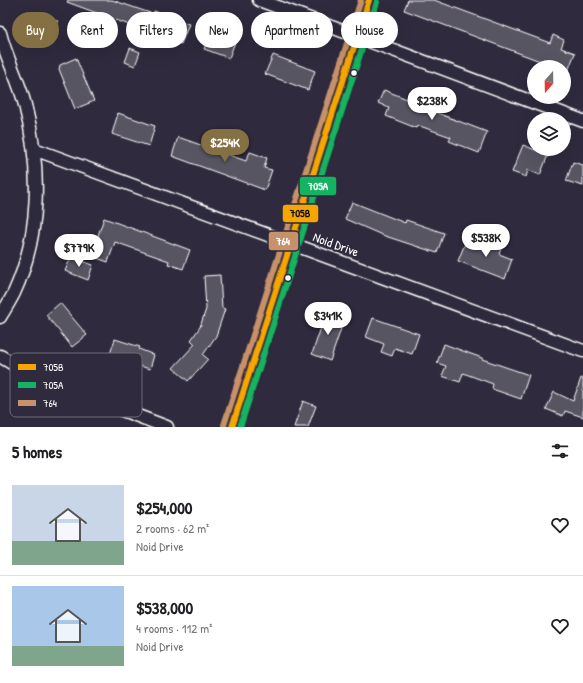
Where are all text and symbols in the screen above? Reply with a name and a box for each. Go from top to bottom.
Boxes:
chip: Buy [12,12,59,48]
chip: Rent [67,12,118,48]
chip: Filters [126,12,187,48]
chip: New [195,12,243,48]
chip: Apartment [251,12,333,48]
chip: House [341,12,398,48]
north arrow [527,60,571,104]
map controls [527,60,571,156]
unlabelled marker [349,68,359,78]
pin: $238K [404,87,460,121]
text: $238K [417,91,447,109]
button: layers [527,112,571,156]
pin: $254K [197,129,253,163]
text: $254K [210,133,240,151]
line badge: 705A [299,176,337,196]
text: 705A [307,179,329,193]
line badge: 705B [282,204,319,223]
text: 705B [289,206,311,220]
pin: $538K [458,224,514,258]
street label: Noid Drive [311,227,361,261]
text: $538K [471,228,501,246]
line badge: 764 [268,231,299,251]
pin: $779K [51,234,107,268]
text: 764 [275,234,290,248]
text: $779K [63,238,95,256]
unlabelled marker [283,273,293,283]
pin: $341K [300,302,356,336]
text: $341K [314,306,342,324]
legend [10,353,142,417]
text: 705B [43,360,64,374]
text: 705A [43,378,64,392]
text: 764 [43,396,57,410]
text: 5 homes [12,440,62,463]
icon: filters [549,440,571,462]
text: $254,000 [136,496,192,519]
icon: home [44,501,92,549]
icon: heart [549,514,571,536]
text: 2 rooms · 62 m² [136,519,209,537]
text: Noid Drive [136,537,184,555]
text: $538,000 [136,596,193,619]
icon: home [44,602,92,650]
icon: heart [549,615,571,637]
text: 4 rooms · 112 m² [136,619,212,637]
text: Noid Drive [136,637,184,655]

